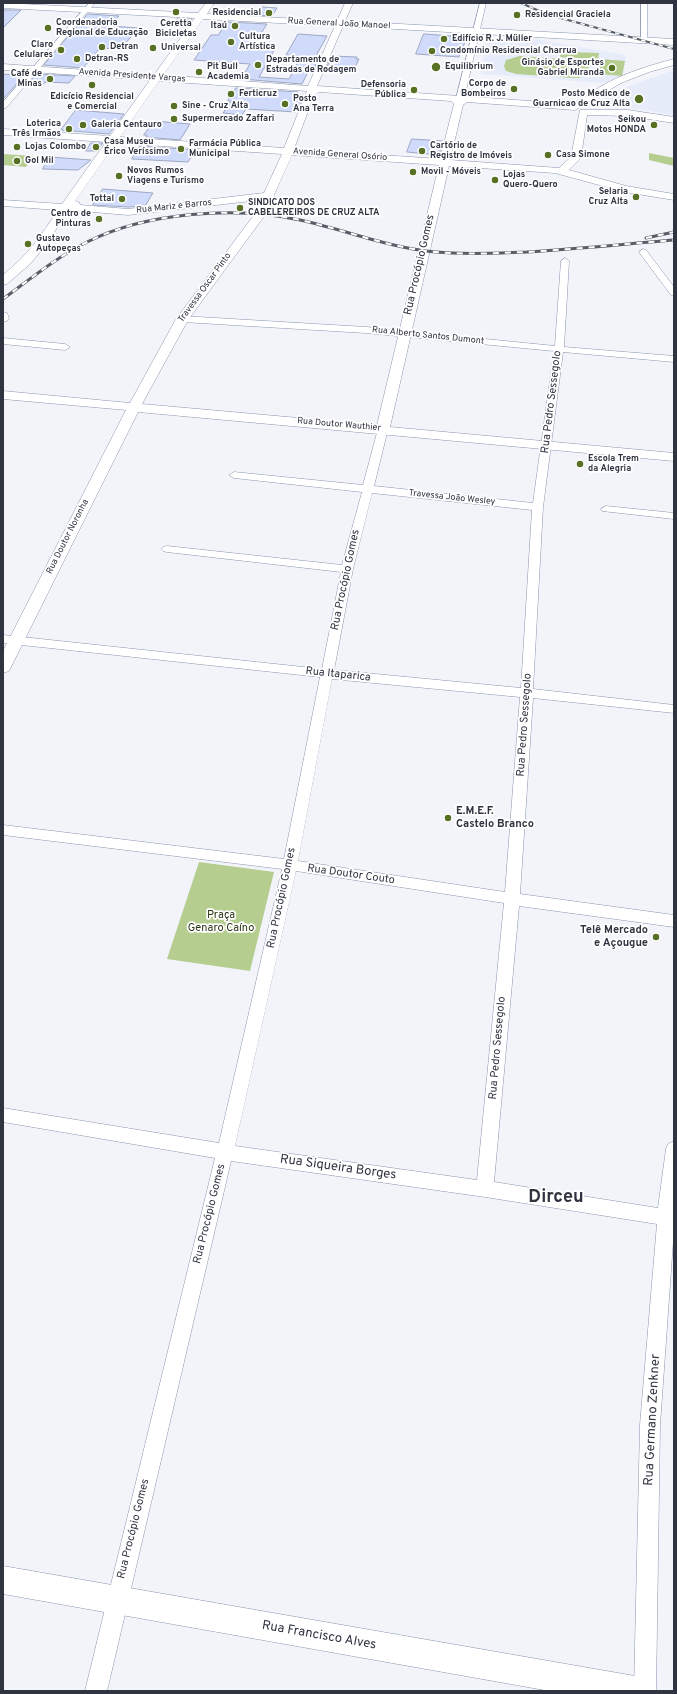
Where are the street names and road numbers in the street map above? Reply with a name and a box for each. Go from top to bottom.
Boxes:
street label: Rua General João Manoel [287,16,391,32]
street label: Avenida Presidente Vargas [78,67,186,85]
street label: Avenida General Osório [293,146,387,164]
street label: Rua Mariz e Barros [136,198,212,216]
street label: Rua Procópio Gomes [402,214,438,316]
street label: Travessa Oscar Pinto [176,251,234,325]
street label: Rua Alberto Santos Dumont [371,325,485,347]
street label: Rua Pedro Sessegolo [539,350,565,454]
street label: Rua Doutor Wauthier [297,416,381,434]
street label: Travessa João Wesley [408,488,496,508]
street label: Rua Doutor Noronha [44,498,92,576]
street label: Rua Procópio Gomes [329,528,363,632]
street label: Rua Itaparica [305,665,371,685]
street label: Rua Pedro Sessegolo [515,673,535,777]
street label: Rua Procópio Gomes [265,846,299,950]
street label: Rua Doutor Couto [306,862,396,888]
street label: Rua Pedro Sessegolo [487,996,509,1100]
street label: Rua Siqueira Borges [279,1152,397,1184]
street label: Rua Procópio Gomes [191,1163,229,1265]
street label: Rua Germano Zenkner [642,1354,664,1486]
street label: Rua Procópio Gomes [115,1478,153,1580]
street label: Rua Francisco Alves [261,1618,377,1654]

